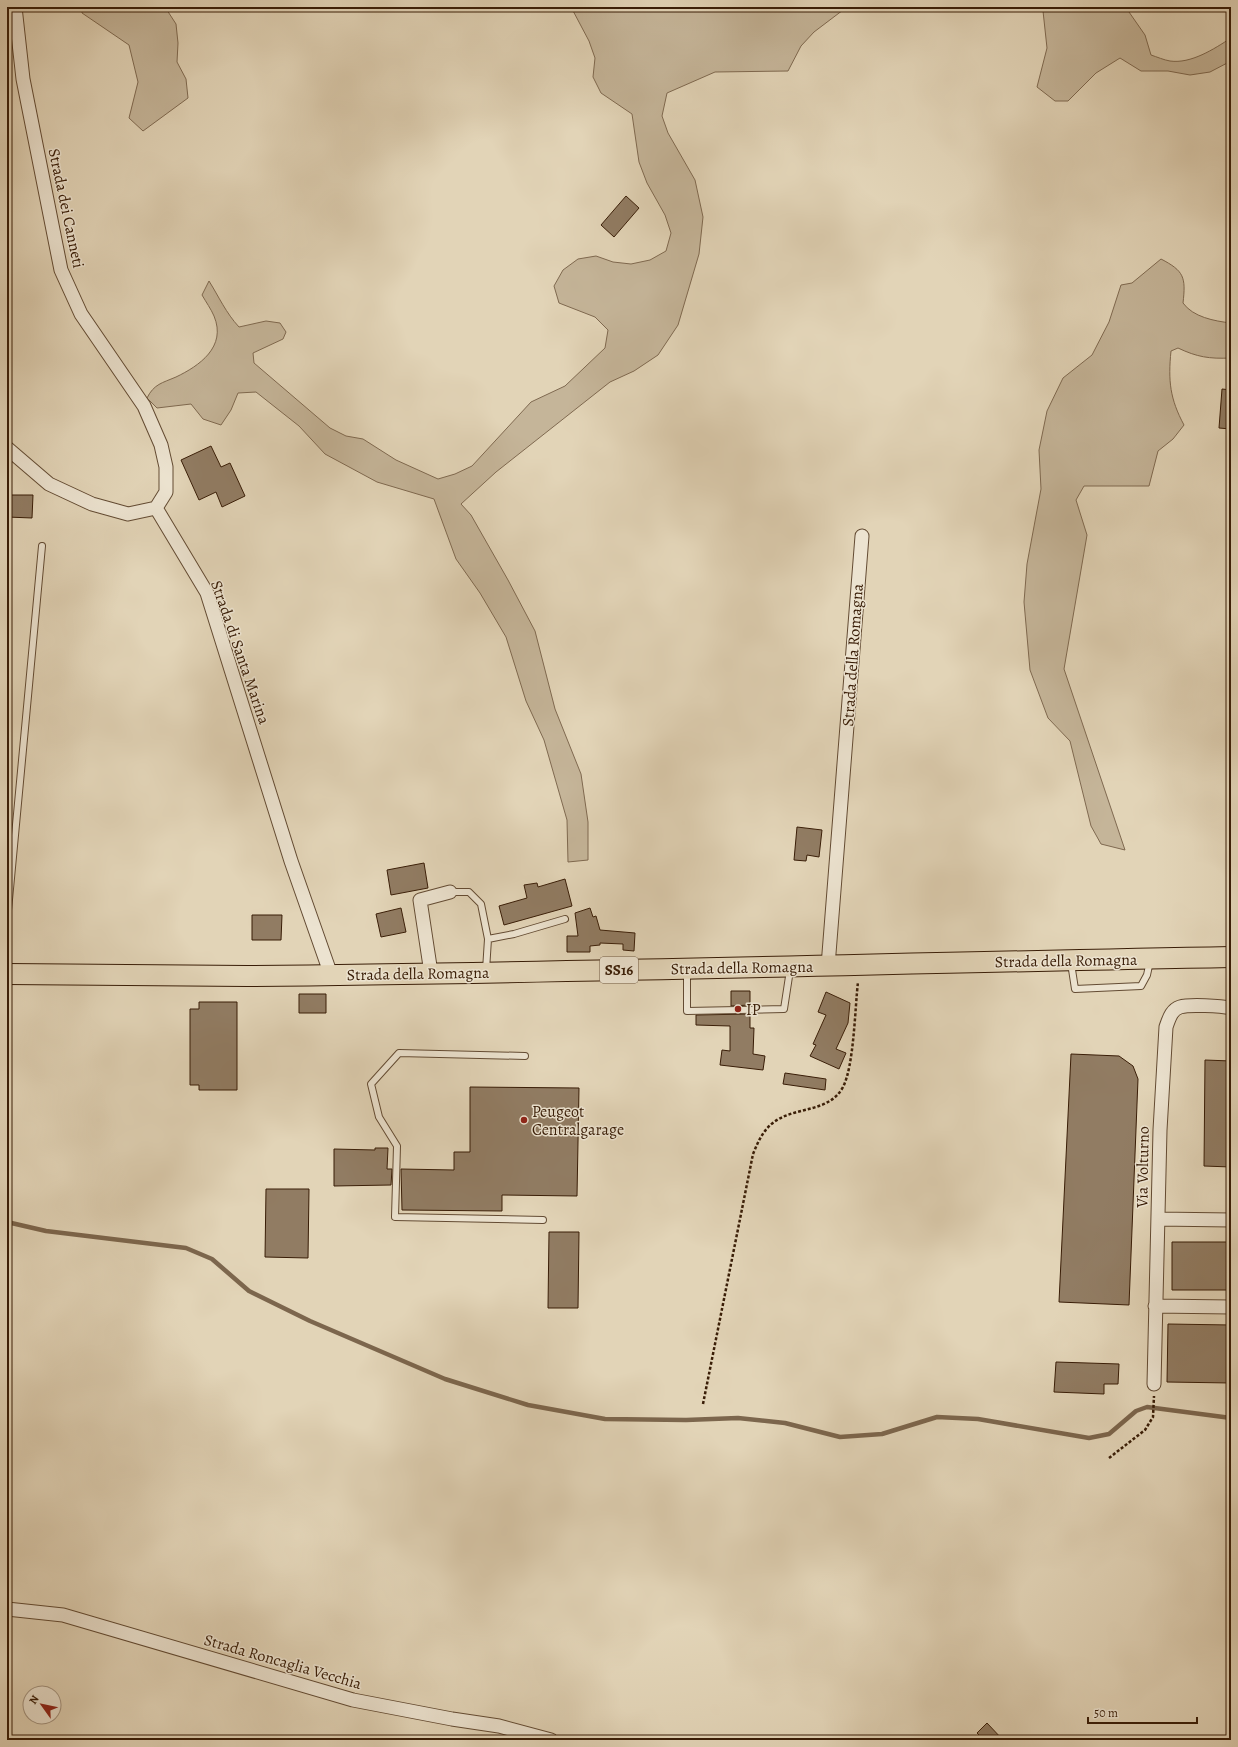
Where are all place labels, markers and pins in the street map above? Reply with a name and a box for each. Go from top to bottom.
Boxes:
place label: IP [746,999,761,1021]
marker: IP [733,1004,743,1014]
place label: Peugeot Centralgarage [532,1101,624,1141]
marker: Peugeot Centralgarage [519,1115,529,1125]

